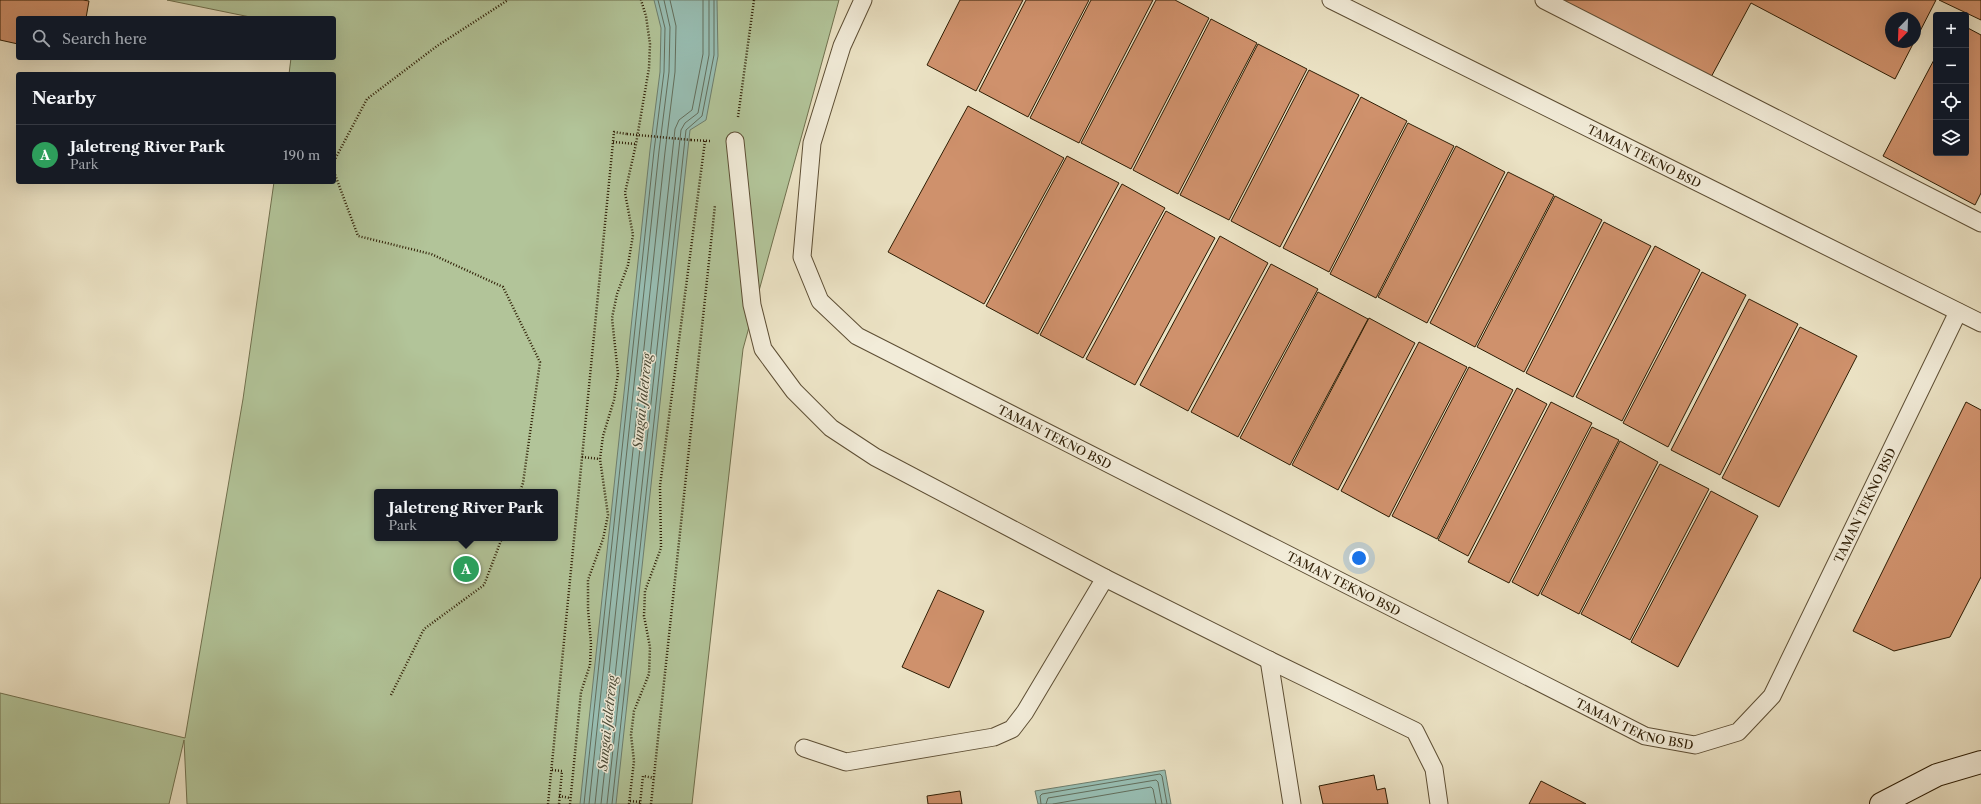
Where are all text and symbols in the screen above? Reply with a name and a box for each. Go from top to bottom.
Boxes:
north arrow [1885,12,1921,48]
map controls [1933,12,1969,156]
button: + [1933,12,1969,48]
search box [16,16,336,60]
icon: search [30,27,52,49]
text: Search here [62,29,147,48]
button: − [1933,48,1969,84]
button: locate [1933,84,1969,120]
text: Nearby [32,88,96,108]
button: layers [1933,120,1969,156]
street label: TAMAN TEKNO BSD [1585,121,1704,191]
text: Jaletreng River Park [70,137,225,156]
text: A [40,147,50,163]
text: 190 m [283,147,320,163]
text: Park [70,156,98,172]
water label: Sungai Jaletreng [629,351,655,451]
street label: TAMAN TEKNO BSD [995,401,1115,472]
street label: TAMAN TEKNO BSD [1830,445,1899,565]
popup [374,489,558,541]
text: Jaletreng River Park [389,498,543,517]
text: Park [389,517,417,533]
street label: TAMAN TEKNO BSD [1284,548,1404,618]
your location [1349,548,1369,568]
pin: A [453,554,479,584]
water label: Sungai Jaletreng [594,673,620,773]
street label: TAMAN TEKNO BSD [1573,695,1695,752]

